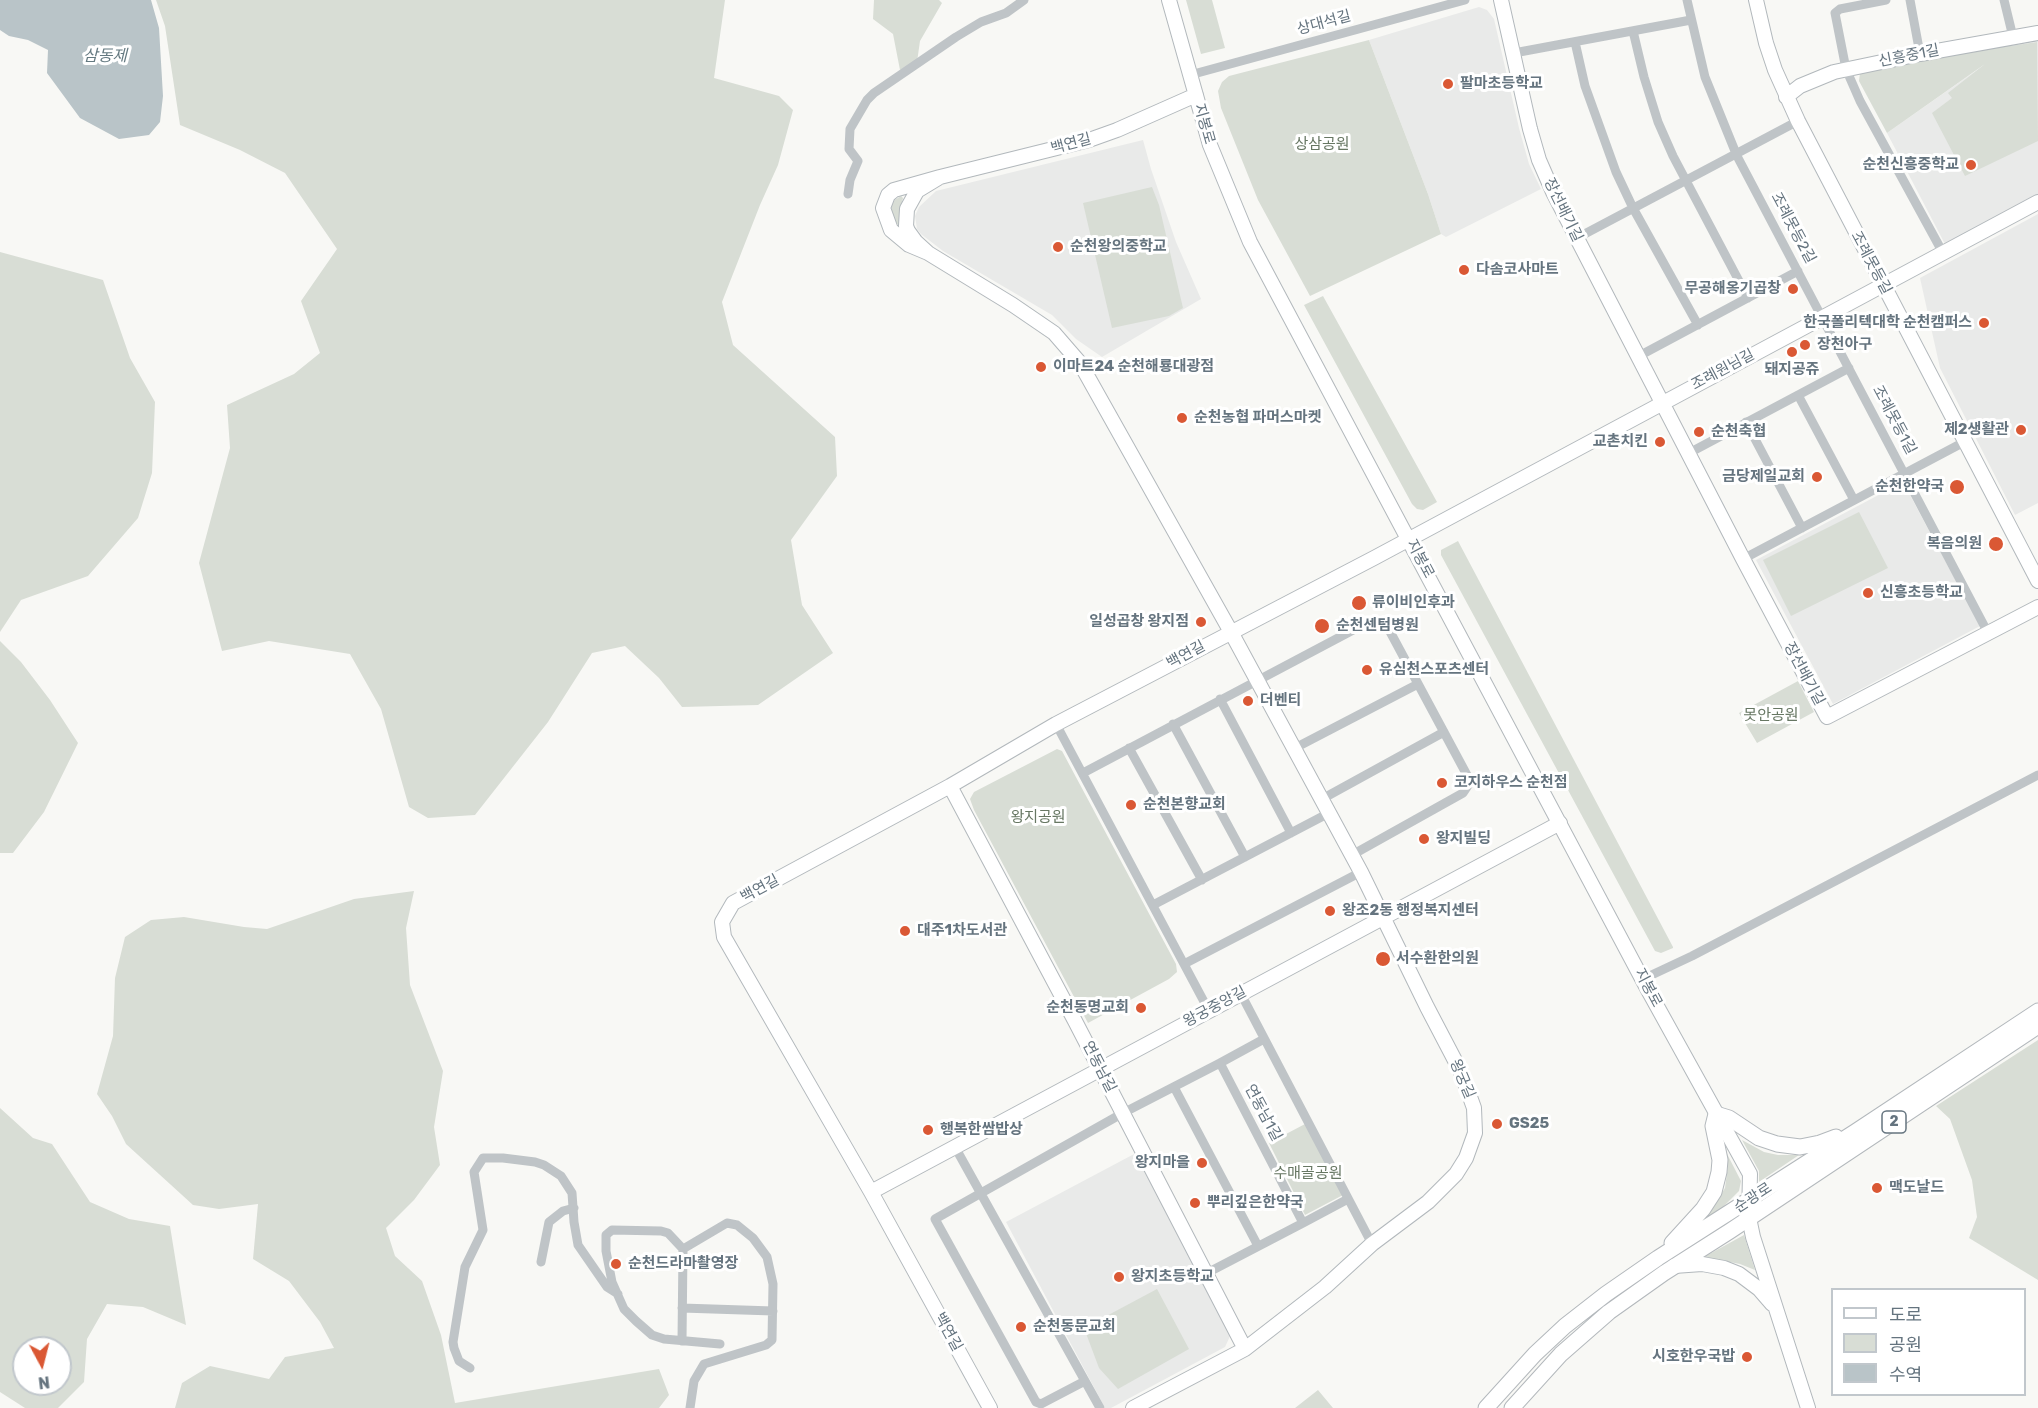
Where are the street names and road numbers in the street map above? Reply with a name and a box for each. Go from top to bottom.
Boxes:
street label: 상대석길 [1295,7,1353,39]
street label: 신흥중1길 [1877,41,1941,71]
street label: 지봉로 [1190,102,1218,146]
street label: 백연길 [1049,130,1093,158]
street label: 장선배기길 [1540,175,1586,245]
street label: 조례못등2길 [1767,189,1819,267]
street label: 조례못등길 [1847,228,1895,298]
street label: 조례원님길 [1688,346,1758,394]
street label: 조례못등1길 [1868,382,1920,458]
street label: 지봉로 [1402,536,1438,582]
street label: 백연길 [1163,637,1209,673]
street label: 장선배기길 [1780,639,1828,709]
street label: 백연길 [737,871,783,907]
street label: 지봉로 [1630,965,1666,1011]
street label: 왕궁중앙길 [1180,983,1250,1031]
street label: 연동남길 [1078,1038,1120,1096]
street label: 왕궁길 [1446,1056,1478,1102]
street label: 연동남1길 [1241,1082,1285,1144]
road number: 2 [1882,1111,1906,1133]
street label: 순광로 [1731,1179,1775,1217]
street label: 백연길 [930,1310,966,1354]

